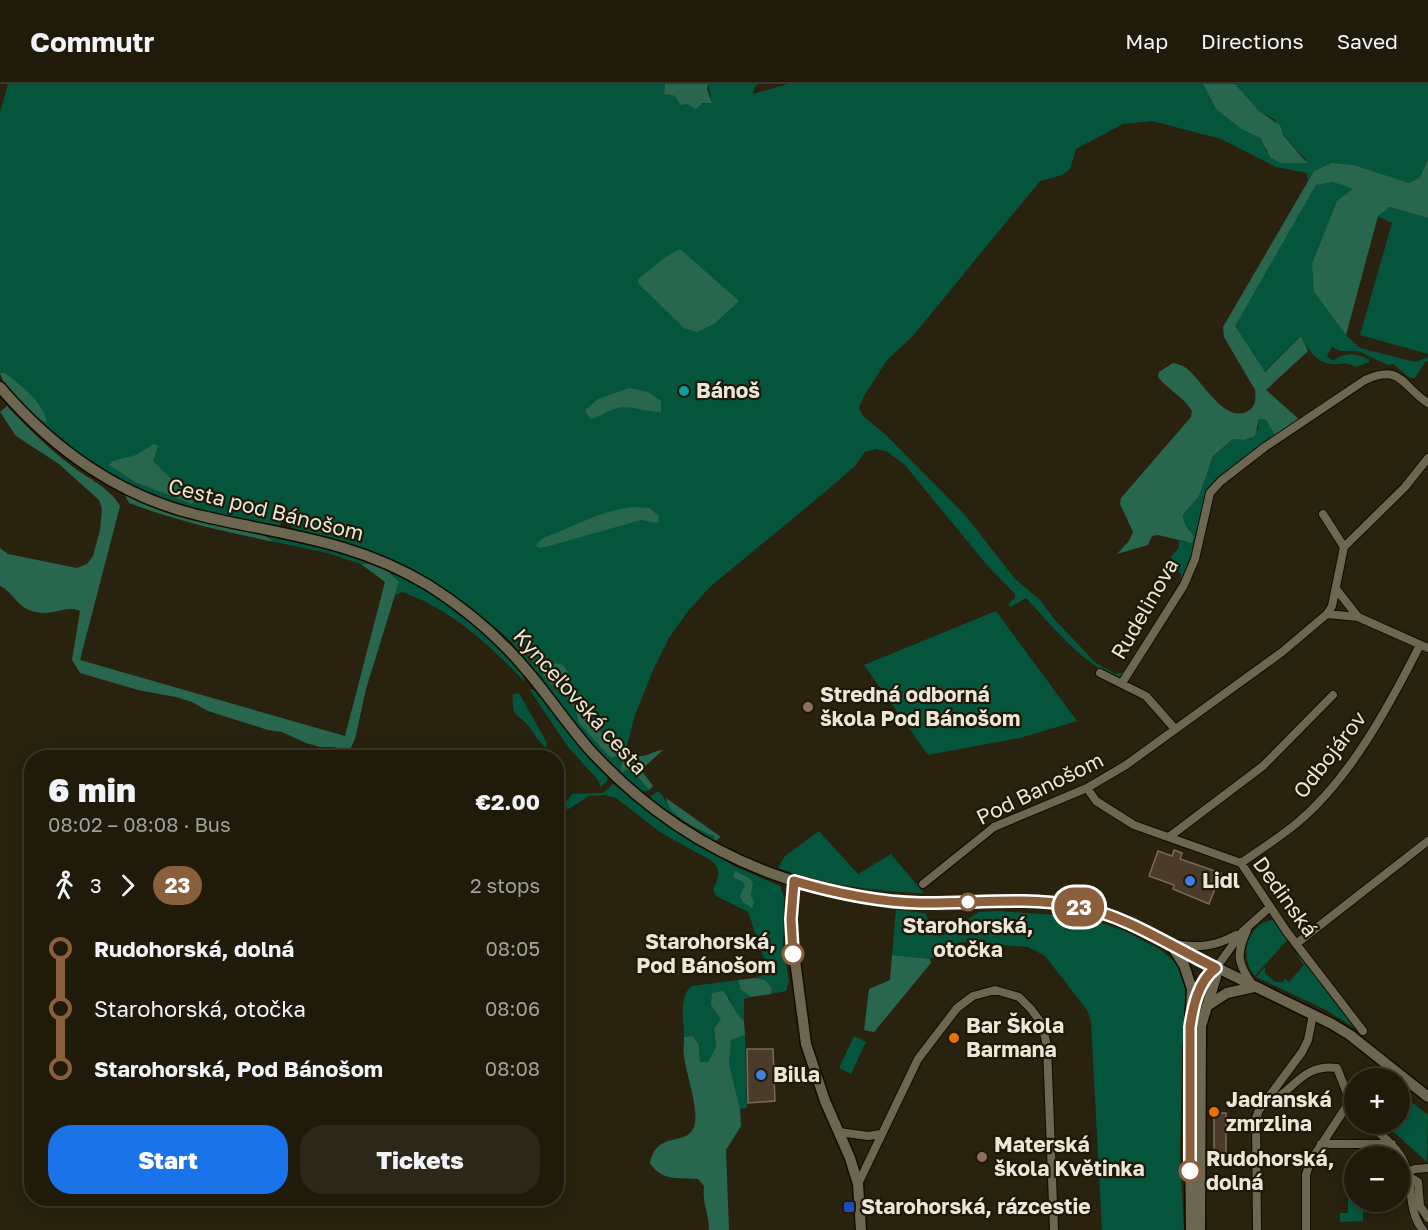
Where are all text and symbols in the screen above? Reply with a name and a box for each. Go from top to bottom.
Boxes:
text: Commutr [30,25,154,58]
text: Map [1125,28,1168,54]
text: Directions [1201,28,1304,54]
text: Saved [1337,28,1398,54]
place label: Bánoš [696,377,760,403]
marker: Bánoš [677,384,691,398]
street label: Cesta pod Bánošom [166,472,367,546]
street label: Rudelinova [1105,553,1183,664]
street label: Kynceľovská cesta [508,623,653,780]
place label: Stredná odborná škola Pod Bánošom [820,681,1020,731]
marker: Stredná odborná škola Pod Bánošom [801,700,815,714]
street label: Odbojárov [1287,705,1371,803]
street label: Pod Banošom [972,746,1107,830]
text: 6 min [48,770,136,809]
text: €2.00 [475,788,540,815]
text: 08:02 – 08:08 · Bus [48,812,231,836]
street label: Dedinská [1248,851,1324,942]
place label: Lidl [1202,867,1240,893]
icon: walk [48,869,81,902]
icon: forward [111,869,144,902]
text: 23 [165,872,190,898]
text: 3 [90,873,102,897]
text: 2 stops [470,873,540,897]
marker: Lidl [1183,874,1197,888]
line badge: 23 [1052,888,1106,926]
marker: Starohorská, otočka [959,893,977,911]
text: 23 [1066,894,1092,920]
place label: Starohorská, otočka [902,912,1034,962]
place label: Starohorská, Pod Bánošom [636,928,776,978]
text: Rudohorská, dolná [94,935,294,962]
text: 08:05 [485,936,540,960]
marker: Starohorská, Pod Bánošom [782,943,804,965]
text: Starohorská, otočka [94,995,306,1022]
text: 08:06 [485,996,540,1020]
place label: Bar Škola Barmana [966,1012,1064,1062]
marker: Bar Škola Barmana [947,1031,961,1045]
text: Starohorská, Pod Bánošom [94,1055,383,1082]
text: 08:08 [485,1056,540,1080]
place label: Billa [773,1061,820,1087]
marker: Billa [754,1068,768,1082]
map controls [1344,1068,1410,1212]
button: + [1344,1068,1410,1134]
place label: Jadranská zmrzlina [1226,1086,1332,1136]
marker: Jadranská zmrzlina [1207,1105,1221,1119]
button: Start [48,1125,288,1194]
button: Tickets [300,1125,540,1194]
place label: Materská škola Květinka [994,1131,1145,1181]
place label: Rudohorská, dolná [1206,1145,1334,1195]
button: − [1344,1146,1410,1212]
marker: Materská škola Květinka [975,1150,989,1164]
marker: Rudohorská, dolná [1179,1160,1201,1182]
place label: Starohorská, rázcestie [861,1193,1091,1219]
marker: Starohorská, rázcestie [842,1200,856,1214]

